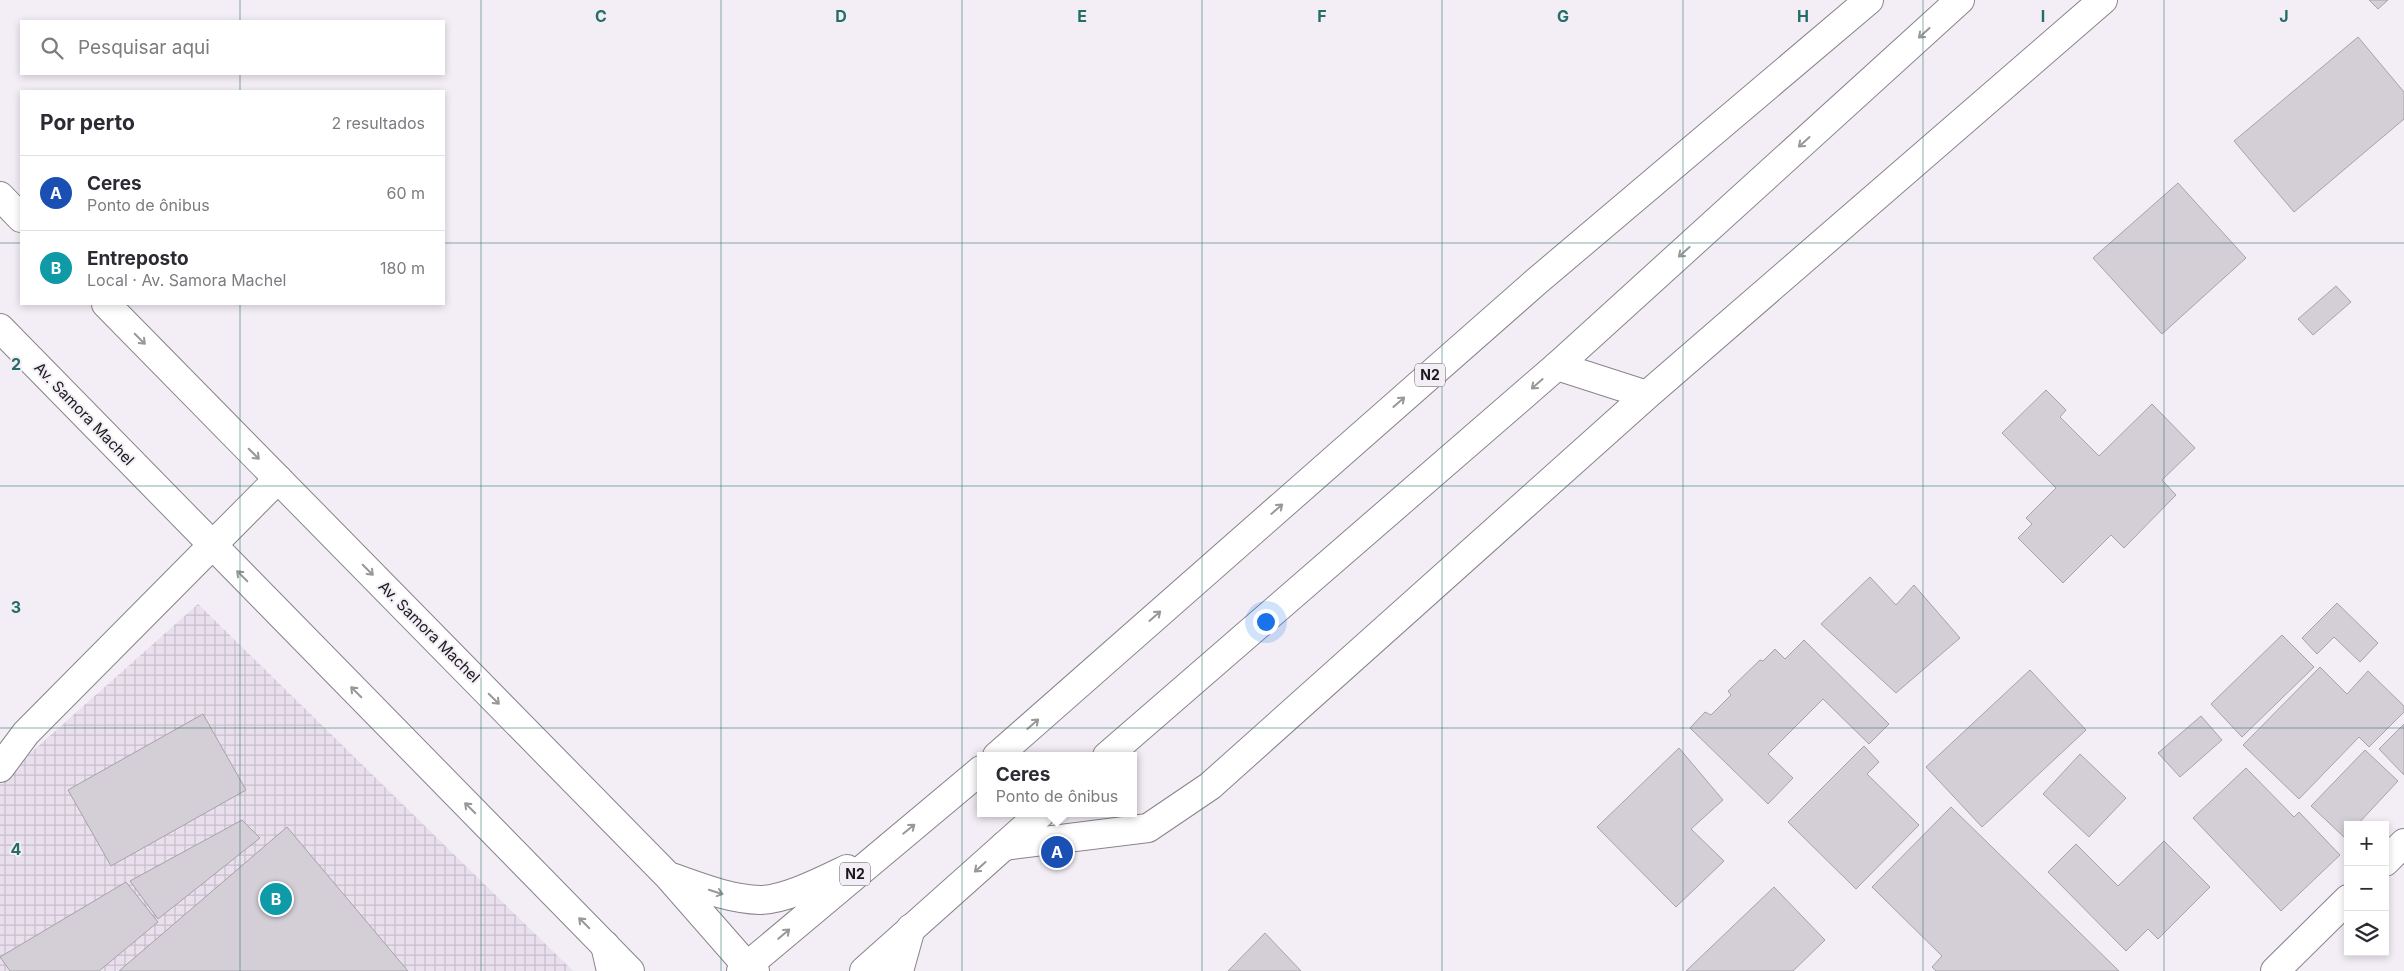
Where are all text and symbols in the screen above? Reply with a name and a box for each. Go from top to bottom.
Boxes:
text: C [595,6,607,26]
text: D [835,6,847,26]
text: E [1077,6,1087,26]
text: F [1317,6,1327,26]
text: G [1557,6,1569,26]
text: H [1797,6,1809,26]
text: I [2041,6,2045,26]
text: J [2279,6,2289,26]
search box [20,20,445,75]
one-way arrow [1918,27,1931,39]
icon: search [38,34,66,62]
text: Pesquisar aqui [78,36,210,59]
text: Por perto [40,110,135,135]
text: 2 resultados [332,113,425,133]
one-way arrow [1797,136,1810,148]
text: Ceres [87,172,142,195]
text: A [50,183,62,203]
text: 60 m [386,183,425,203]
text: Ponto de ônibus [87,195,210,215]
one-way arrow [1677,246,1690,258]
text: Entreposto [87,247,189,270]
text: B [51,258,61,278]
text: 180 m [380,258,425,278]
text: Local · Av. Samora Machel [87,270,286,290]
one-way arrow [134,332,146,345]
text: 2 [11,354,21,374]
street label: Av. Samora Machel [30,358,138,469]
road number: N2 [1415,364,1445,386]
one-way arrow [1531,378,1544,389]
one-way arrow [1393,396,1406,407]
one-way arrow [248,448,260,461]
one-way arrow [1271,503,1284,515]
one-way arrow [362,564,374,576]
one-way arrow [235,570,248,582]
street label: Av. Samora Machel [375,577,484,686]
text: 3 [11,597,21,617]
your location [1253,609,1279,635]
one-way arrow [1149,610,1162,622]
one-way arrow [349,686,362,698]
one-way arrow [488,692,500,705]
one-way arrow [1027,718,1040,729]
popup [977,752,1137,817]
text: Ceres [996,763,1050,786]
text: Ponto de ônibus [996,786,1118,806]
one-way arrow [464,802,476,814]
map controls [2344,821,2389,956]
button: + [2344,821,2389,866]
one-way arrow [902,824,915,835]
pin: A [1041,833,1073,871]
text: 4 [11,839,22,859]
one-way arrow [974,861,987,872]
road number: N2 [840,862,870,886]
button: − [2344,866,2389,911]
pin: B [260,880,292,918]
one-way arrow [707,888,723,897]
button: layers [2344,911,2389,956]
one-way arrow [578,918,590,930]
one-way arrow [778,928,791,940]

